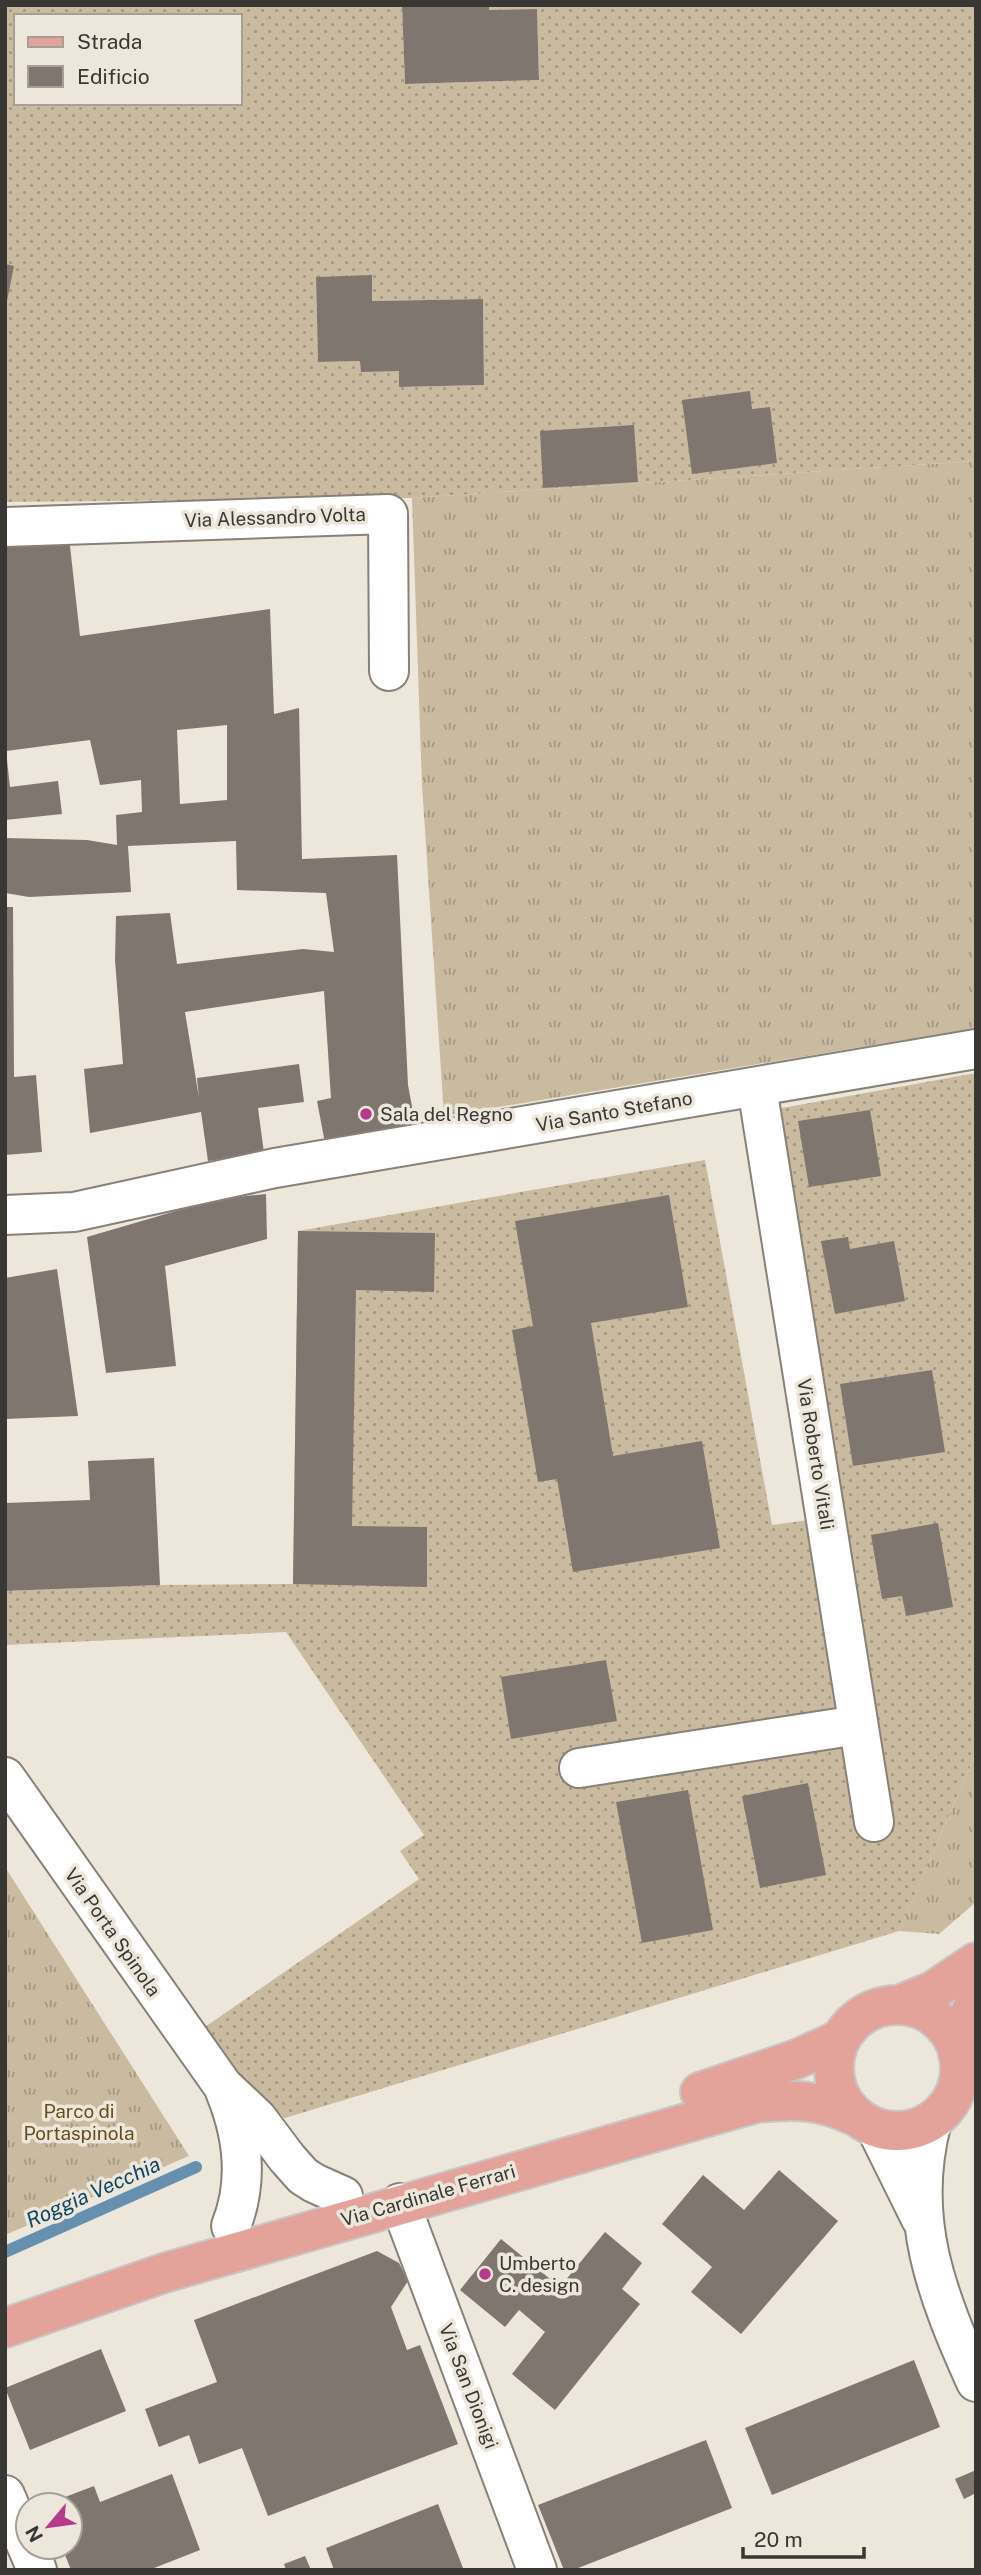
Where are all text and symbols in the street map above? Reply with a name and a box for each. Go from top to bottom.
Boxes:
legend [14,14,242,105]
text: Strada [77,29,142,54]
text: Edificio [77,64,150,89]
street label: Via Alessandro Volta [184,503,366,531]
street label: Via Santo Stefano [534,1086,694,1136]
place label: Sala del Regno [380,1103,513,1125]
marker: Sala del Regno [358,1106,374,1122]
street label: Via Roberto Vitali [793,1377,839,1531]
street label: Via Porta Spinola [61,1864,165,2000]
park label: Parco di Portaspinola [23,2100,135,2144]
water label: Roggia Vecchia [22,2151,164,2233]
street label: Via Cardinale Ferrari [338,2160,518,2230]
place label: Umberto C. design [499,2252,580,2296]
marker: Umberto C. design [477,2266,493,2282]
street label: Via San Dionigi [435,2320,503,2452]
north arrow [14,2491,84,2561]
scale bar [743,2516,864,2560]
text: N [21,2522,47,2546]
text: 20 m [754,2527,803,2552]

